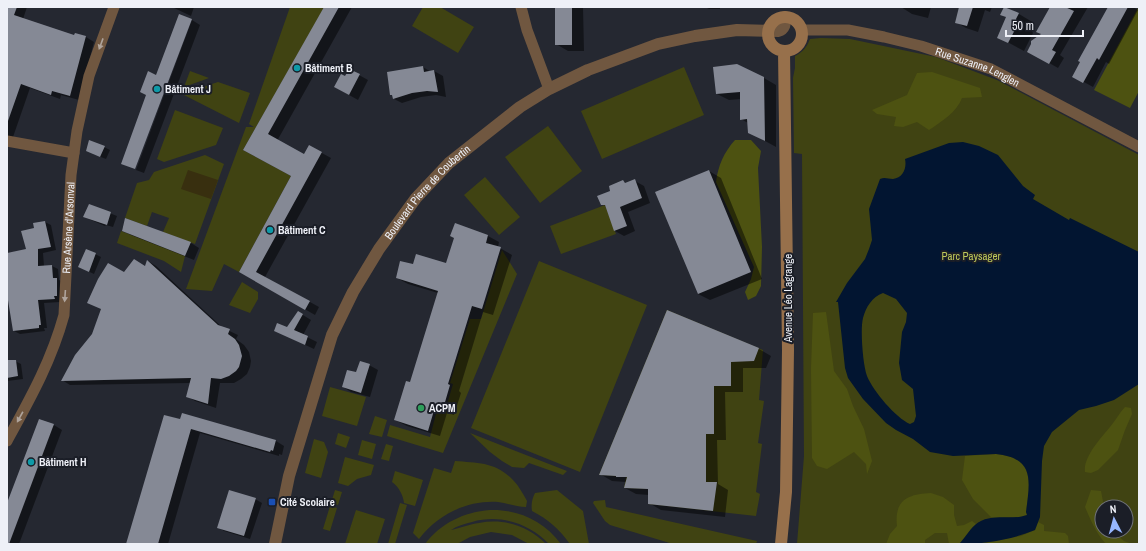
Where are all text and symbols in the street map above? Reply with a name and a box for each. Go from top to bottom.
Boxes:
scale bar [1006,12,1083,38]
text: 50 m [1012,18,1034,34]
one-way arrow [97,38,103,50]
street label: Rue Suzanne Lenglen [934,44,1022,90]
place label: Bâtiment B [305,61,353,75]
marker: Bâtiment B [292,63,302,73]
place label: Bâtiment J [165,82,211,96]
marker: Bâtiment J [152,84,162,94]
street label: Boulevard Pierre de Coubertin [381,142,473,242]
street label: Rue Arsène d'Arsonval [59,182,78,274]
place label: Bâtiment C [278,223,326,237]
marker: Bâtiment C [265,225,275,235]
park label: Parc Paysager [941,249,1001,263]
street label: Avenue Léo Lagrange [781,254,795,343]
one-way arrow [62,290,68,303]
place label: ACPM [429,401,456,415]
marker: ACPM [416,403,426,413]
one-way arrow [17,411,24,422]
place label: Bâtiment H [39,455,87,469]
marker: Bâtiment H [26,457,36,467]
place label: Cité Scolaire [280,495,335,509]
marker: Cité Scolaire [267,497,277,507]
north arrow [1094,499,1134,539]
text: N [1109,502,1117,516]

